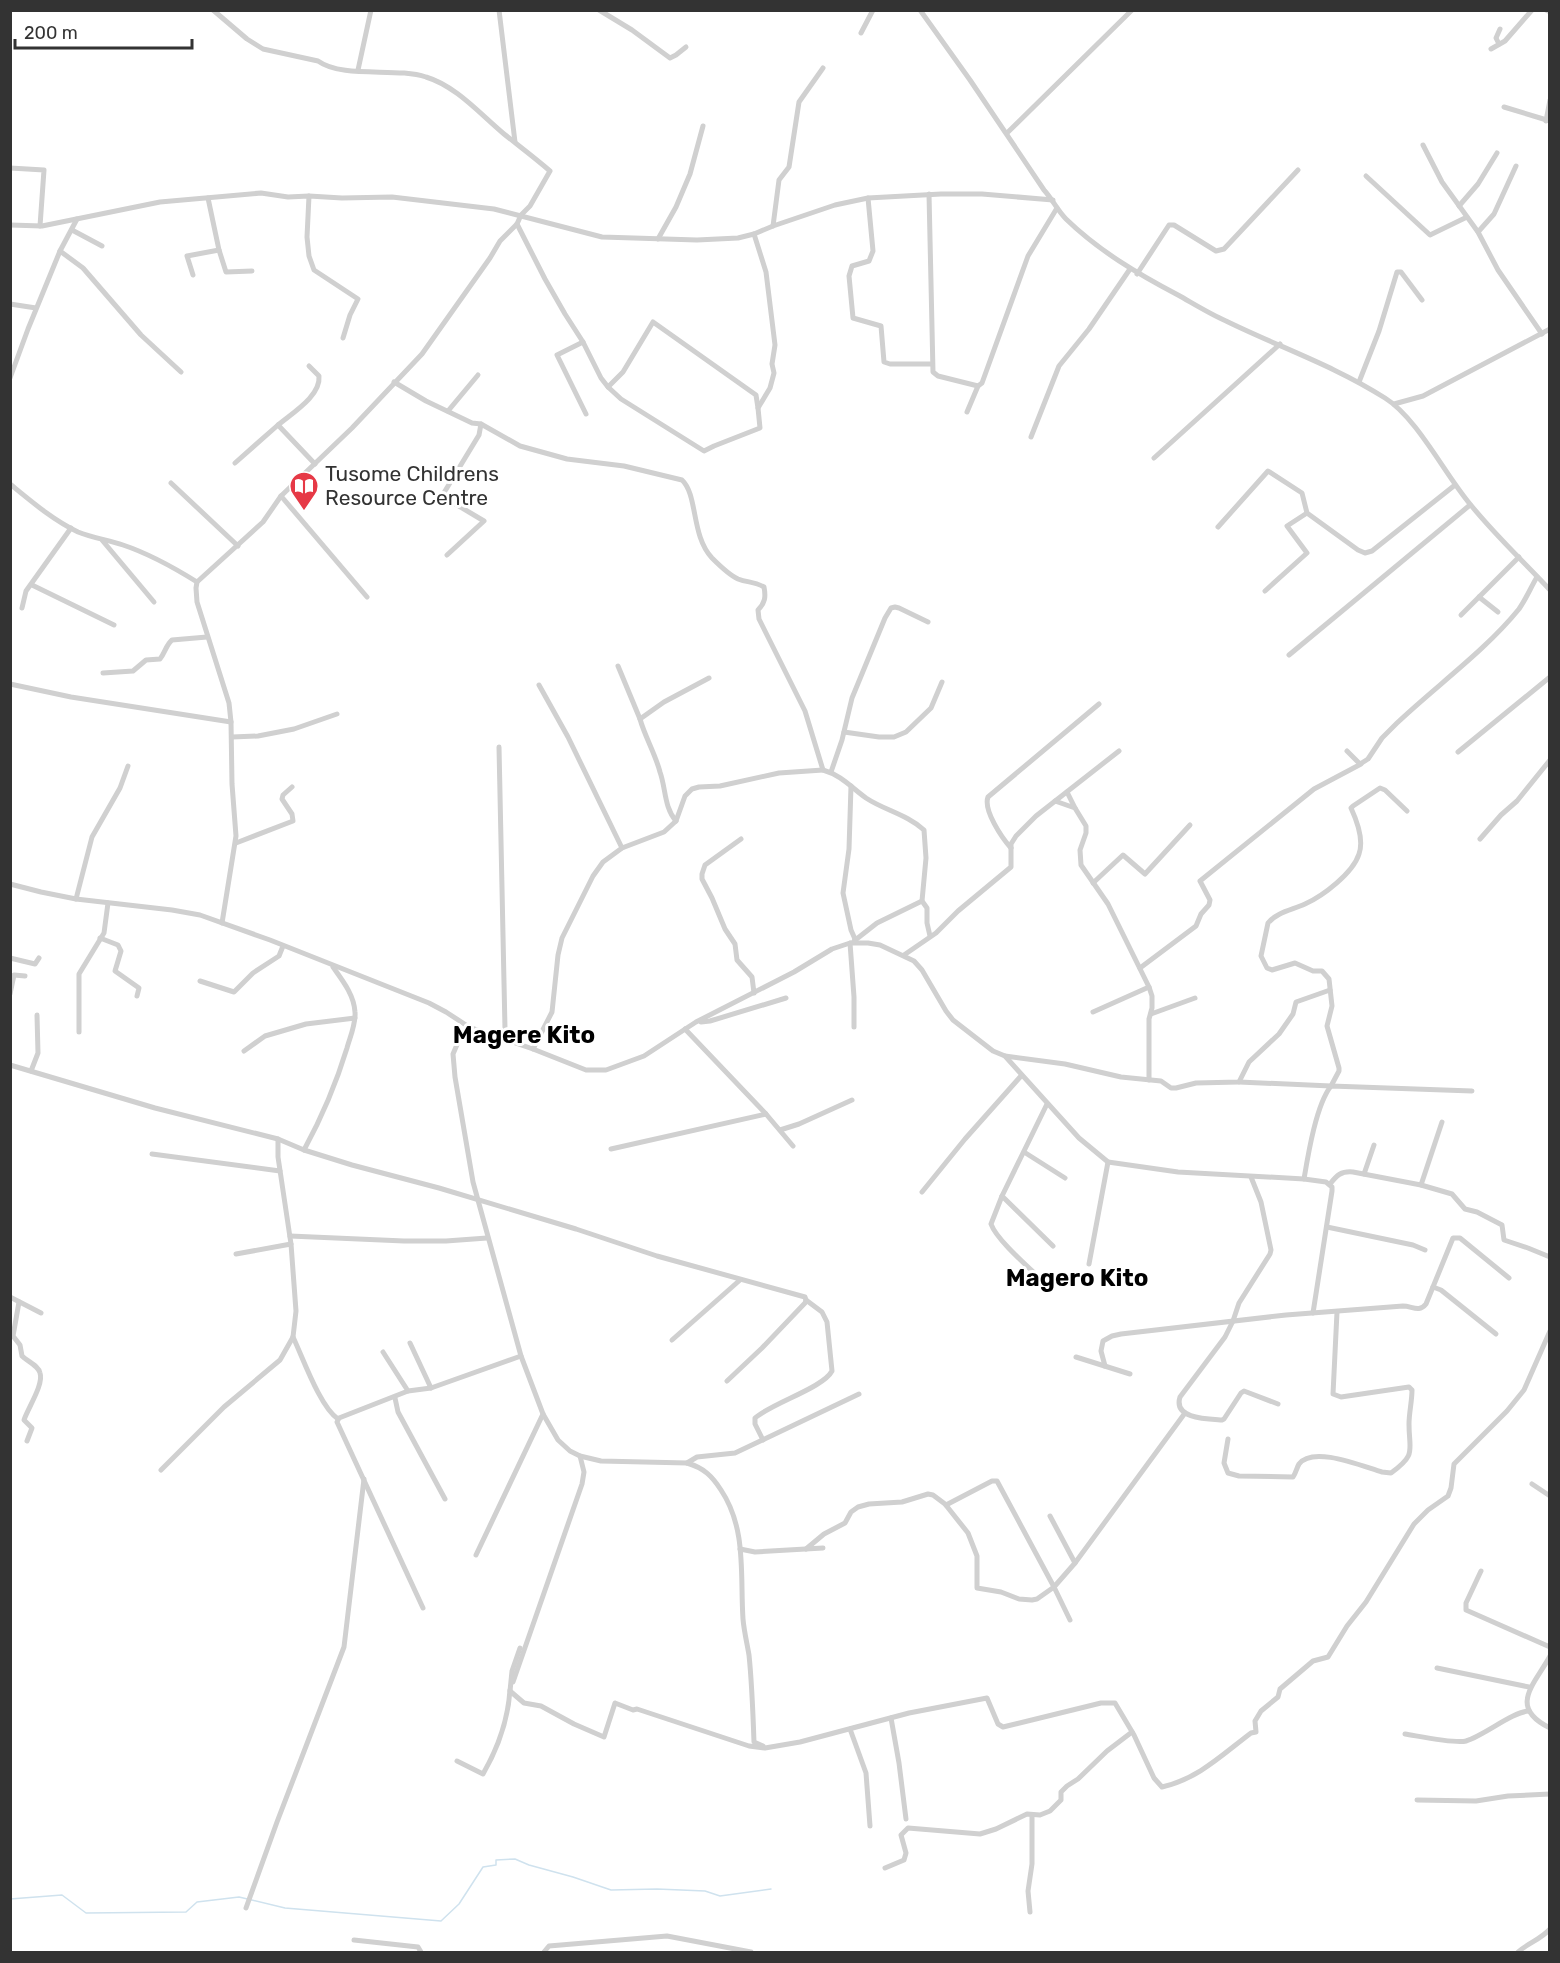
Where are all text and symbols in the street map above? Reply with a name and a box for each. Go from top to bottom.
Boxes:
scale bar [15,12,192,50]
text: 200 m [24,22,78,44]
place label: Tusome Childrens Resource Centre [325,461,499,510]
library icon: Tusome Childrens Resource Centre [288,470,320,512]
district label: Magere Kito [453,1021,595,1049]
district label: Magero Kito [1006,1264,1148,1292]

